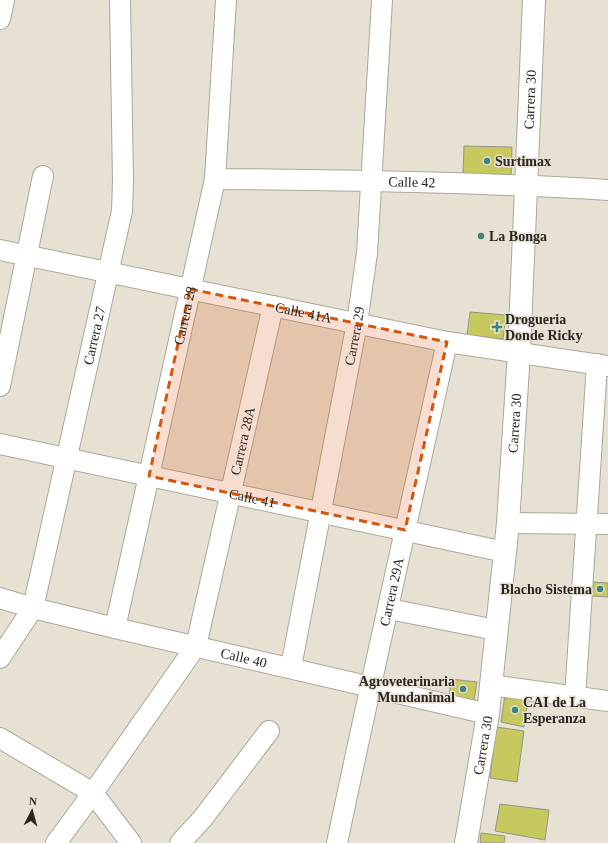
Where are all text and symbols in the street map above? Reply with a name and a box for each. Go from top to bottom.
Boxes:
street label: Carrera 30 [521,69,539,130]
place label: Surtimax [495,154,551,169]
marker: Surtimax [482,156,492,166]
street label: Calle 42 [388,174,436,190]
place label: La Bonga [489,229,547,244]
marker: La Bonga [476,231,486,241]
street label: Carrera 28 [171,285,198,346]
street label: Calle 41A [274,299,334,326]
street label: Carrera 27 [80,305,108,366]
street label: Carrera 29 [342,306,367,367]
place label: Drogueria Donde Ricky [505,312,582,343]
marker: Drogueria Donde Ricky [492,322,502,332]
street label: Carrera 30 [505,393,524,453]
street label: Carrera 28A [227,404,258,477]
street label: Calle 41 [228,486,277,510]
street label: Carrera 29A [377,555,406,627]
place label: Blacho Sistema [501,582,592,597]
marker: Blacho Sistema [595,584,605,594]
street label: Calle 40 [219,645,268,670]
place label: Agroveterinaria Mundanimal [359,674,455,705]
marker: Agroveterinaria Mundanimal [458,684,468,694]
place label: CAI de La Esperanza [523,695,586,726]
marker: CAI de La Esperanza [510,705,520,715]
street label: Carrera 30 [470,715,495,776]
north arrow [12,791,52,831]
text: N [28,795,38,807]

